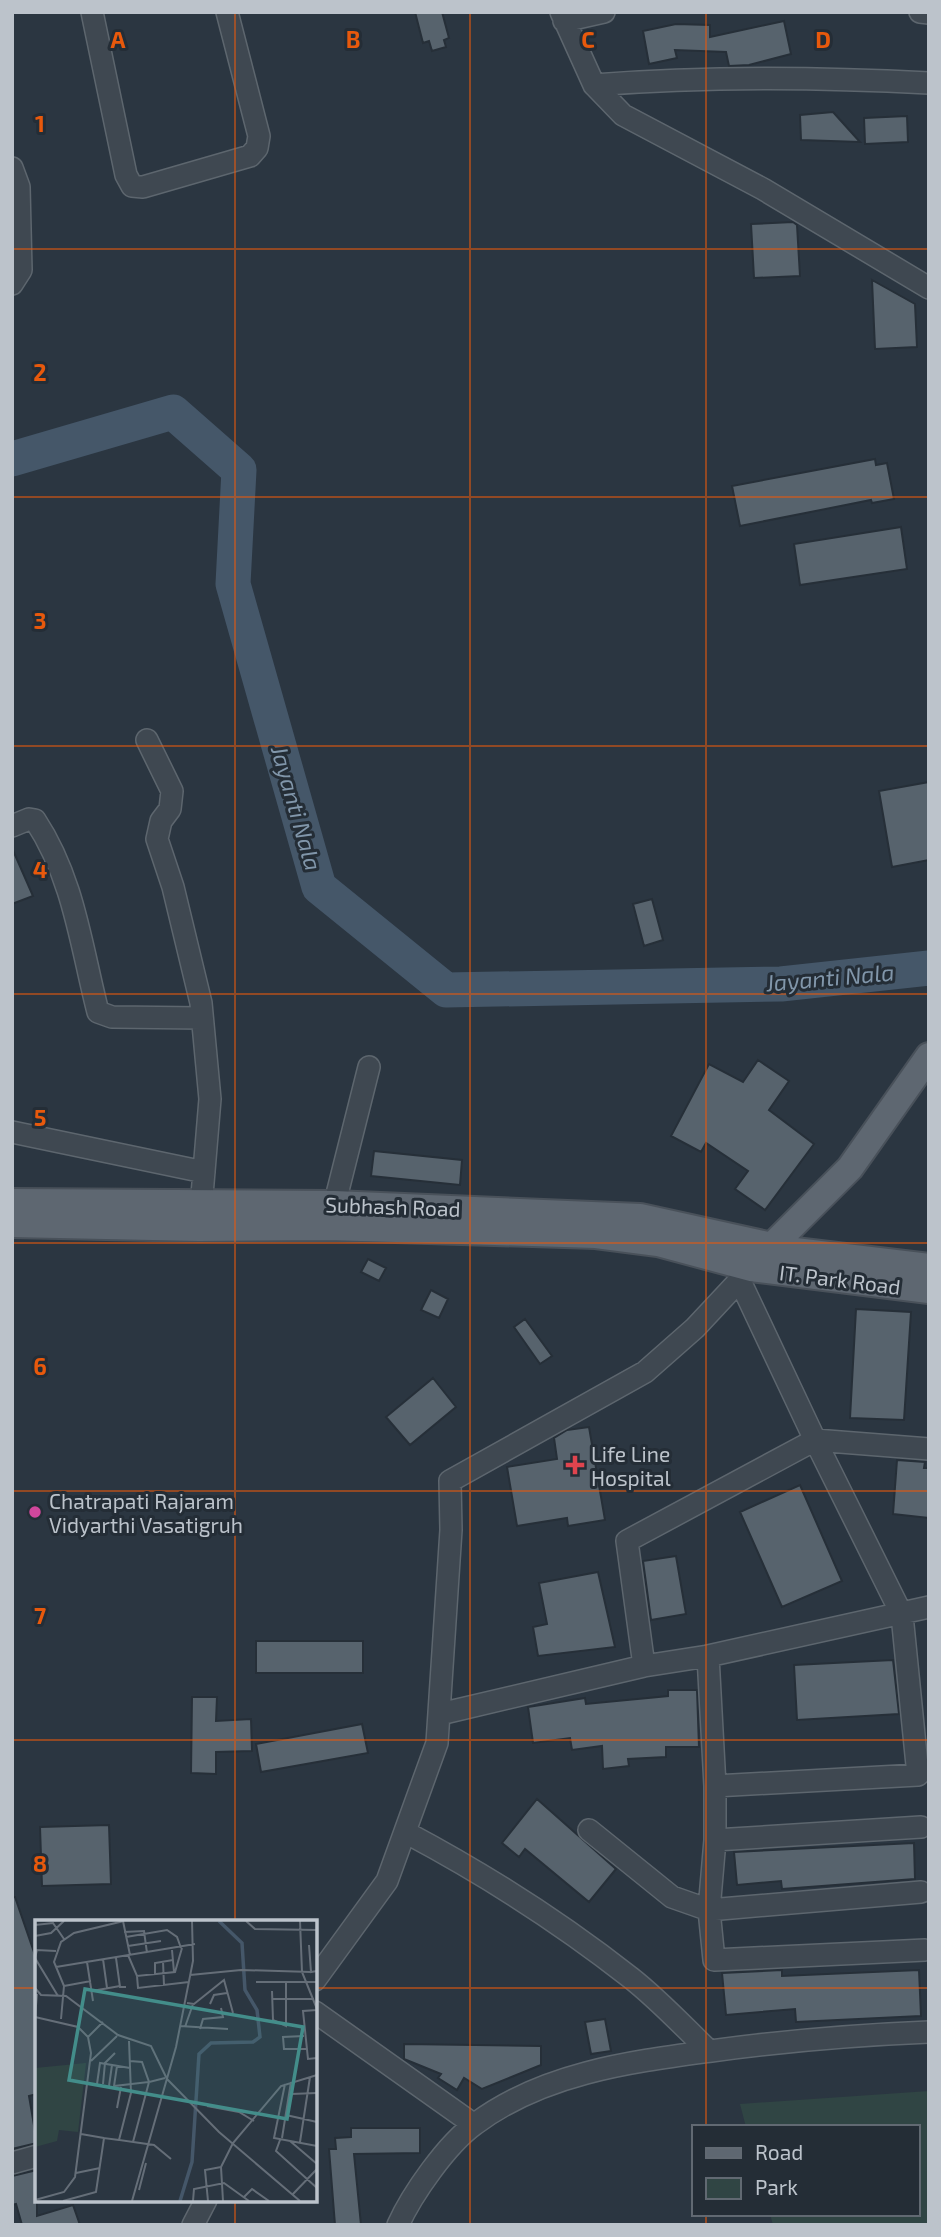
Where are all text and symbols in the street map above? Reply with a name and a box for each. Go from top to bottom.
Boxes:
text: A [110,25,126,53]
text: B [346,25,360,53]
text: C [581,25,595,53]
text: D [815,25,831,53]
text: 1 [35,109,45,137]
text: 2 [33,358,47,386]
text: 3 [33,606,47,634]
water label: Jayanti Nala [266,741,328,874]
text: 4 [33,855,47,883]
water label: Jayanti Nala [764,957,895,997]
text: 5 [34,1103,46,1131]
street label: Subhash Road [325,1191,461,1221]
street label: IT. Park Road [778,1259,902,1299]
text: 6 [33,1352,47,1380]
place label: Life Line Hospital [591,1441,672,1490]
marker: Life Line Hospital [565,1455,585,1475]
place label: Chatrapati Rajaram Vidyarthi Vasatigruh [49,1488,243,1537]
marker: Chatrapati Rajaram Vidyarthi Vasatigruh [27,1504,43,1520]
text: 7 [34,1601,46,1629]
text: 8 [33,1849,47,1877]
inset map [35,1920,317,2202]
legend [692,2125,920,2216]
text: Road [755,2139,803,2164]
text: Park [755,2174,798,2199]

